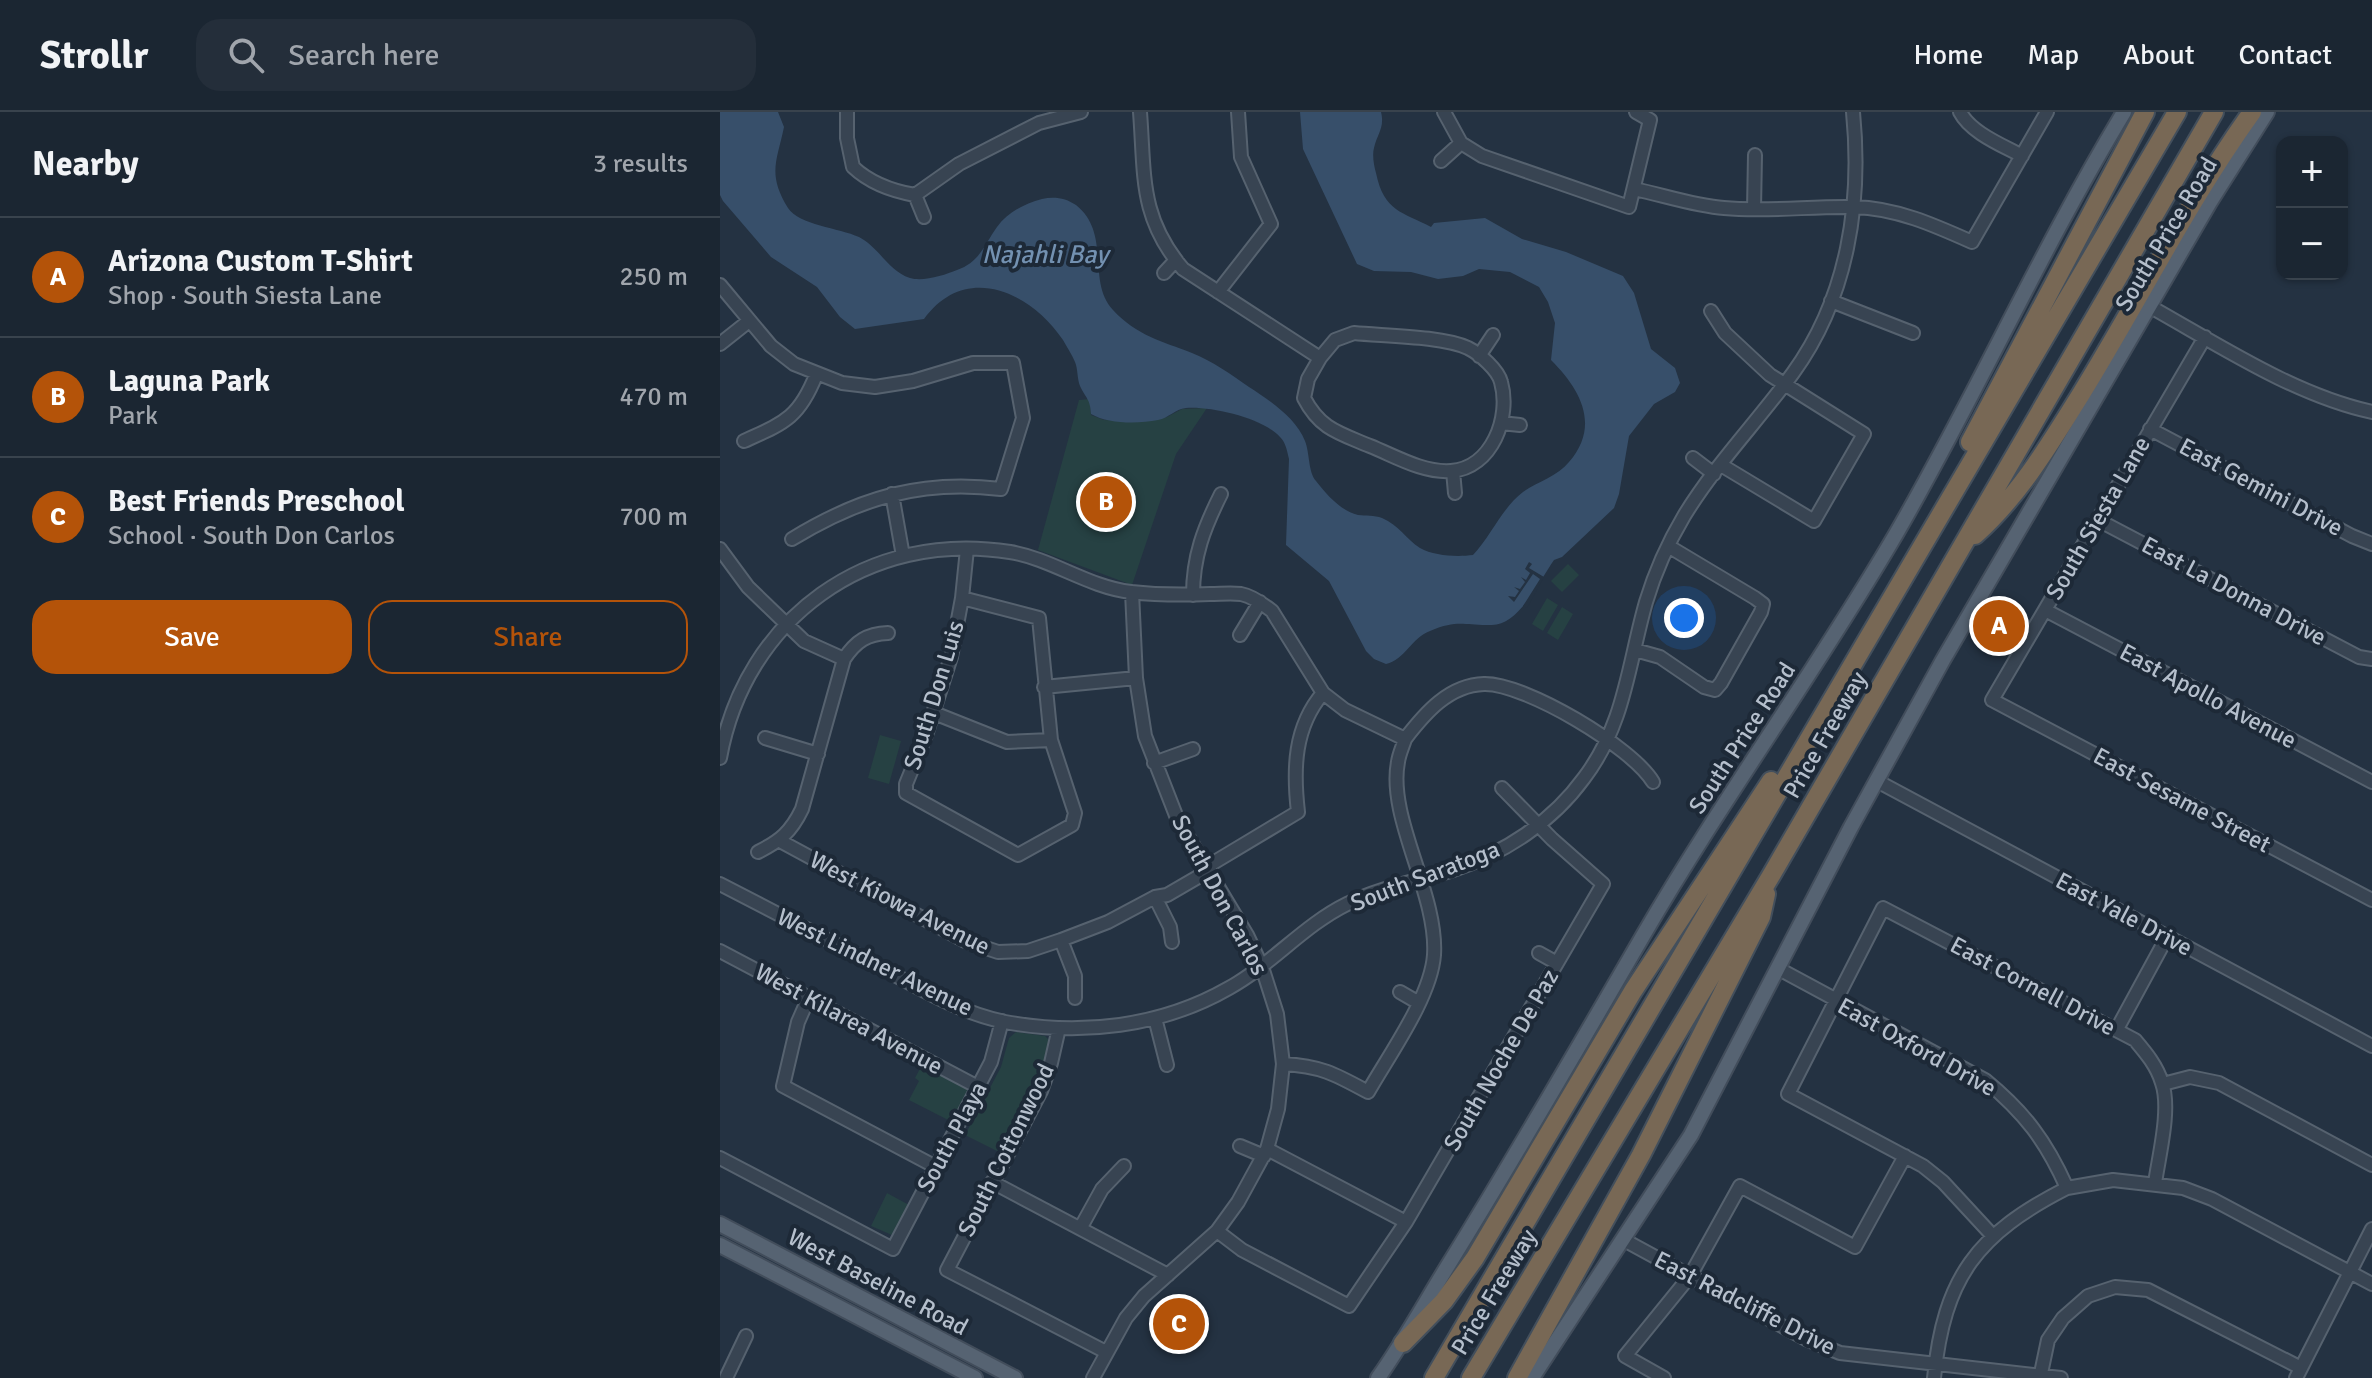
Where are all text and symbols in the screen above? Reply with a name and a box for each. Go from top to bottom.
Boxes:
search box [196,19,756,91]
text: Strollr [40,32,148,79]
icon: search [224,33,268,77]
text: Search here [288,37,440,74]
text: Home [1914,38,1983,72]
text: Map [2027,38,2079,72]
text: About [2123,38,2195,72]
text: Contact [2239,38,2332,72]
map controls [2276,136,2348,280]
button: + [2276,136,2348,208]
text: Nearby [32,143,139,185]
text: 3 results [593,148,688,180]
street label: South Price Road [2108,151,2224,317]
button: − [2276,208,2348,280]
water label: Najahli Bay [982,239,1111,271]
text: Arizona Custom T-Shirt [108,243,413,280]
text: A [50,261,66,293]
text: 250 m [619,261,688,293]
text: Shop · South Siesta Lane [108,280,382,312]
text: Laguna Park [108,363,270,400]
text: B [50,381,66,413]
text: 470 m [619,381,688,413]
text: Park [108,400,158,432]
street label: South Siesta Lane [2039,431,2157,605]
street label: East Gemini Drive [2174,431,2348,543]
pin: B [1080,472,1132,532]
text: Best Friends Preschool [108,483,405,520]
text: C [50,501,66,533]
text: 700 m [619,501,688,533]
text: School · South Don Carlos [108,520,395,552]
street label: East La Donna Drive [2137,530,2331,652]
pin: A [1973,596,2025,656]
your location [1664,598,1704,638]
button: Save [32,600,352,674]
button: Share [368,600,688,674]
street label: South Don Luis [897,617,971,773]
street label: East Apollo Avenue [2114,637,2302,755]
street label: South Price Road [1682,657,1802,819]
street label: Price Freeway [1777,666,1873,804]
street label: East Sesame Street [2088,741,2276,859]
street label: South Don Carlos [1165,810,1275,980]
street label: South Saratoga [1346,834,1504,918]
street label: West Kiowa Avenue [805,845,995,961]
street label: East Yale Drive [2050,865,2198,963]
street label: West Lindner Avenue [772,902,978,1022]
street label: East Cornell Drive [1945,930,2121,1042]
street label: West Kilarea Avenue [750,957,948,1081]
street label: South Noche De Paz [1437,964,1565,1156]
street label: East Oxford Drive [1832,991,2002,1103]
street label: South Cottonwood [951,1059,1061,1241]
street label: South Playa [910,1076,994,1198]
street label: West Baseline Road [783,1222,973,1342]
street label: Price Freeway [1445,1224,1543,1360]
street label: East Radcliffe Drive [1649,1244,1841,1362]
pin: C [1153,1294,1205,1354]

